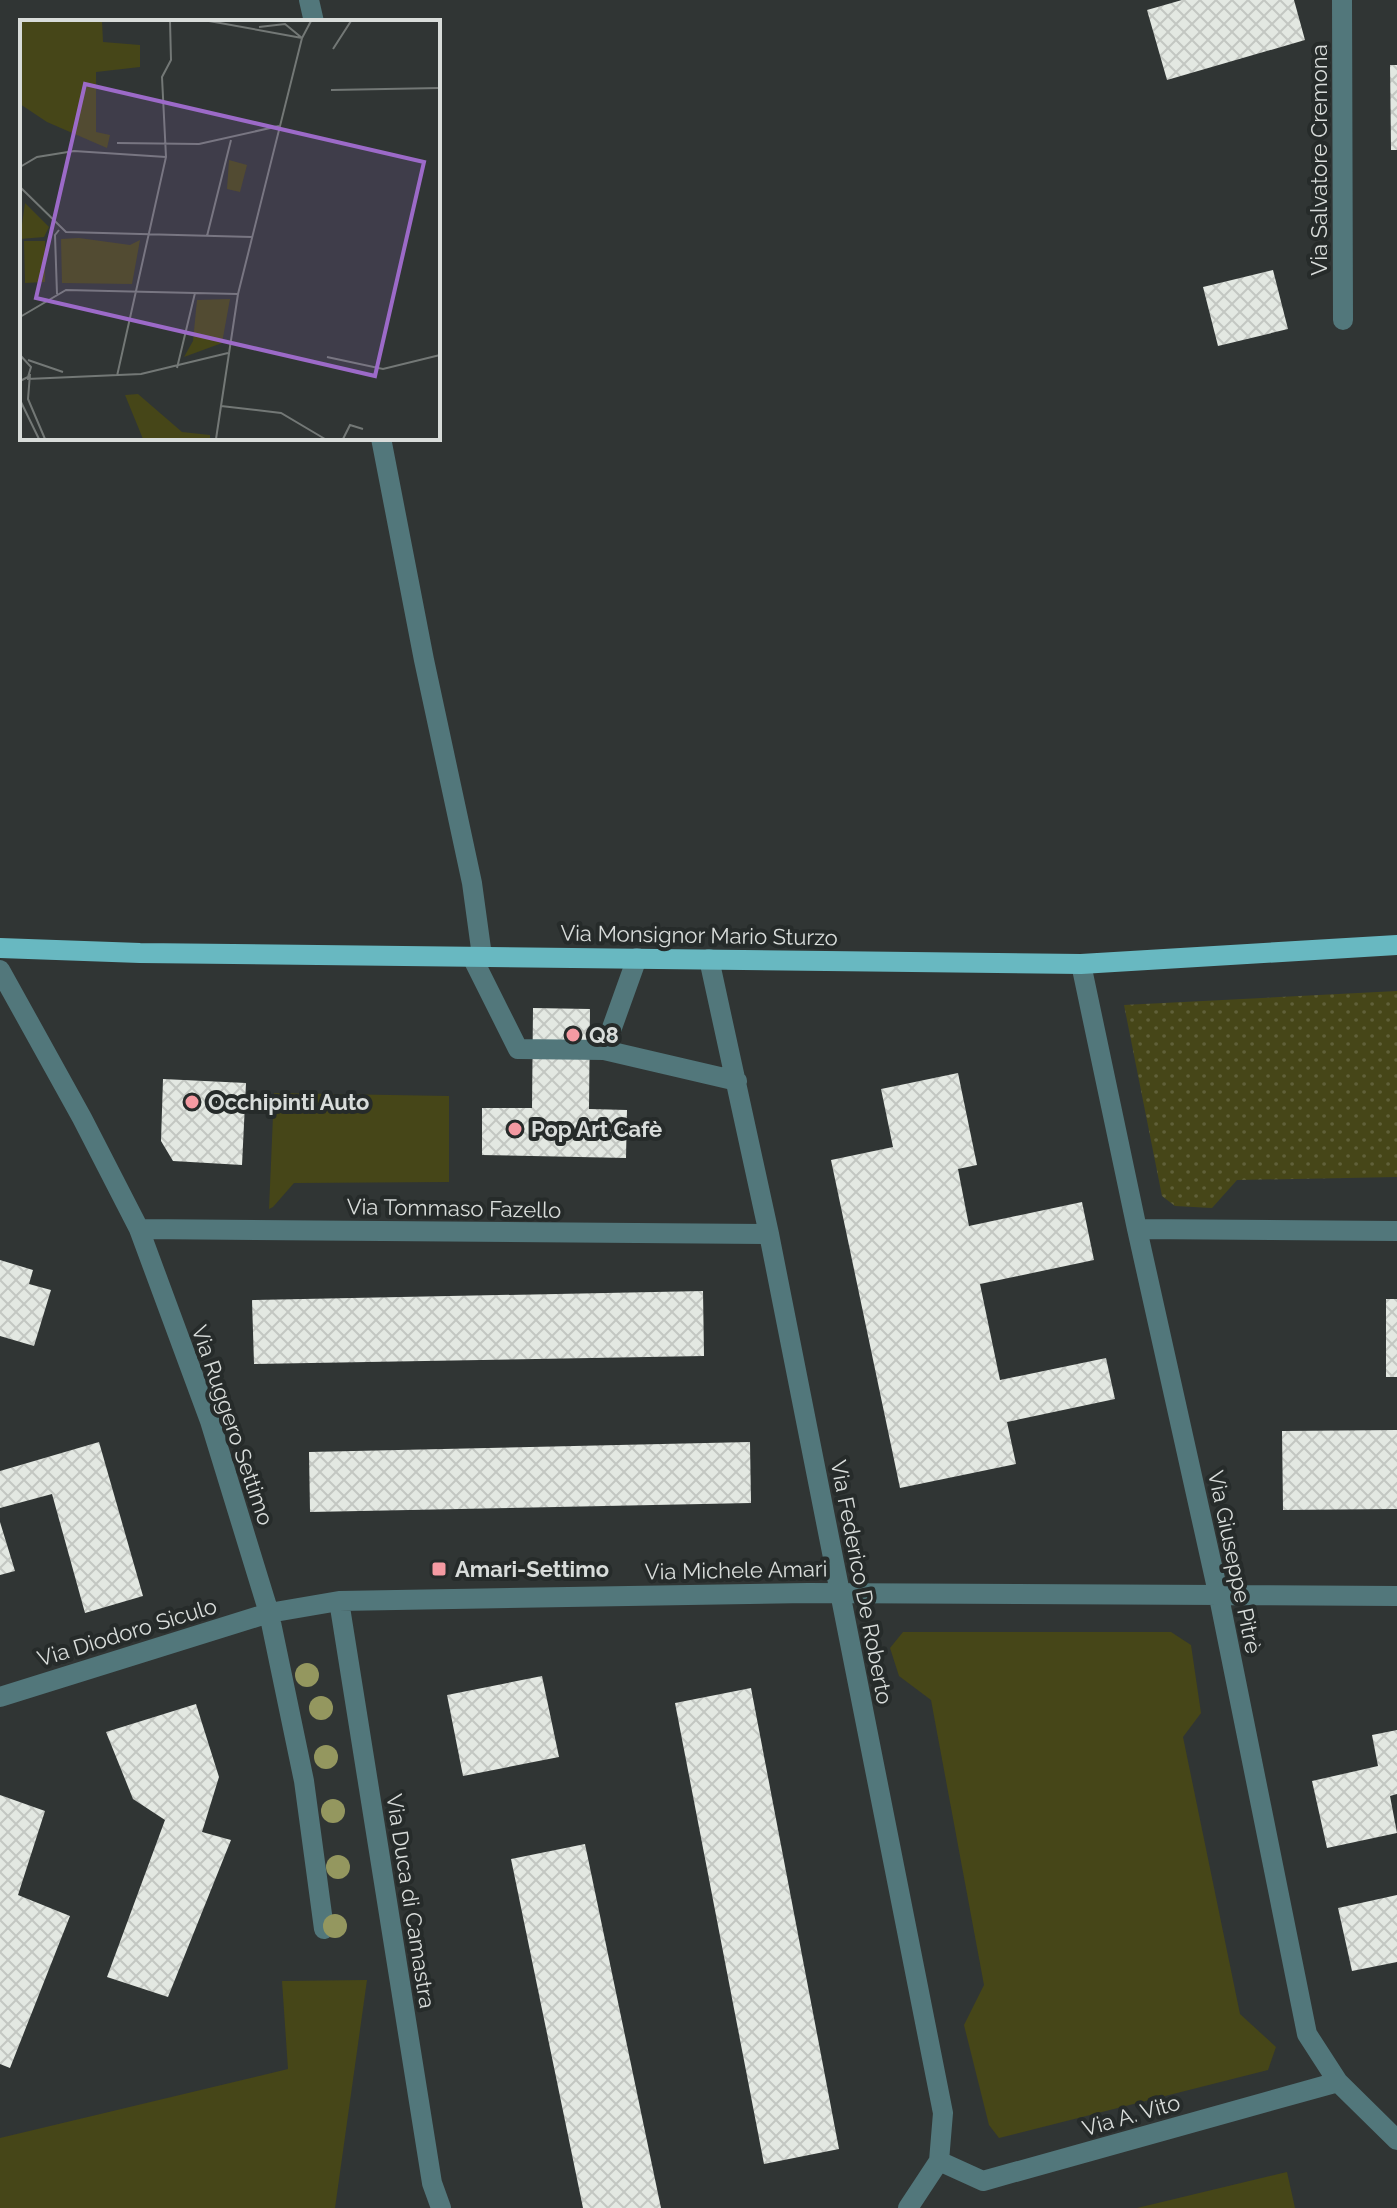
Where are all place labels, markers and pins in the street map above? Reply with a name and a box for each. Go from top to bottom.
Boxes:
place label: Q8 [589,1022,619,1048]
marker: Q8 [564,1026,582,1044]
place label: Occhipinti Auto [208,1089,369,1115]
marker: Occhipinti Auto [183,1093,201,1111]
place label: Pop Art Cafè [531,1116,662,1142]
marker: Pop Art Cafè [506,1120,524,1138]
place label: Amari-Settimo [455,1556,609,1582]
marker: Amari-Settimo [430,1560,448,1578]

